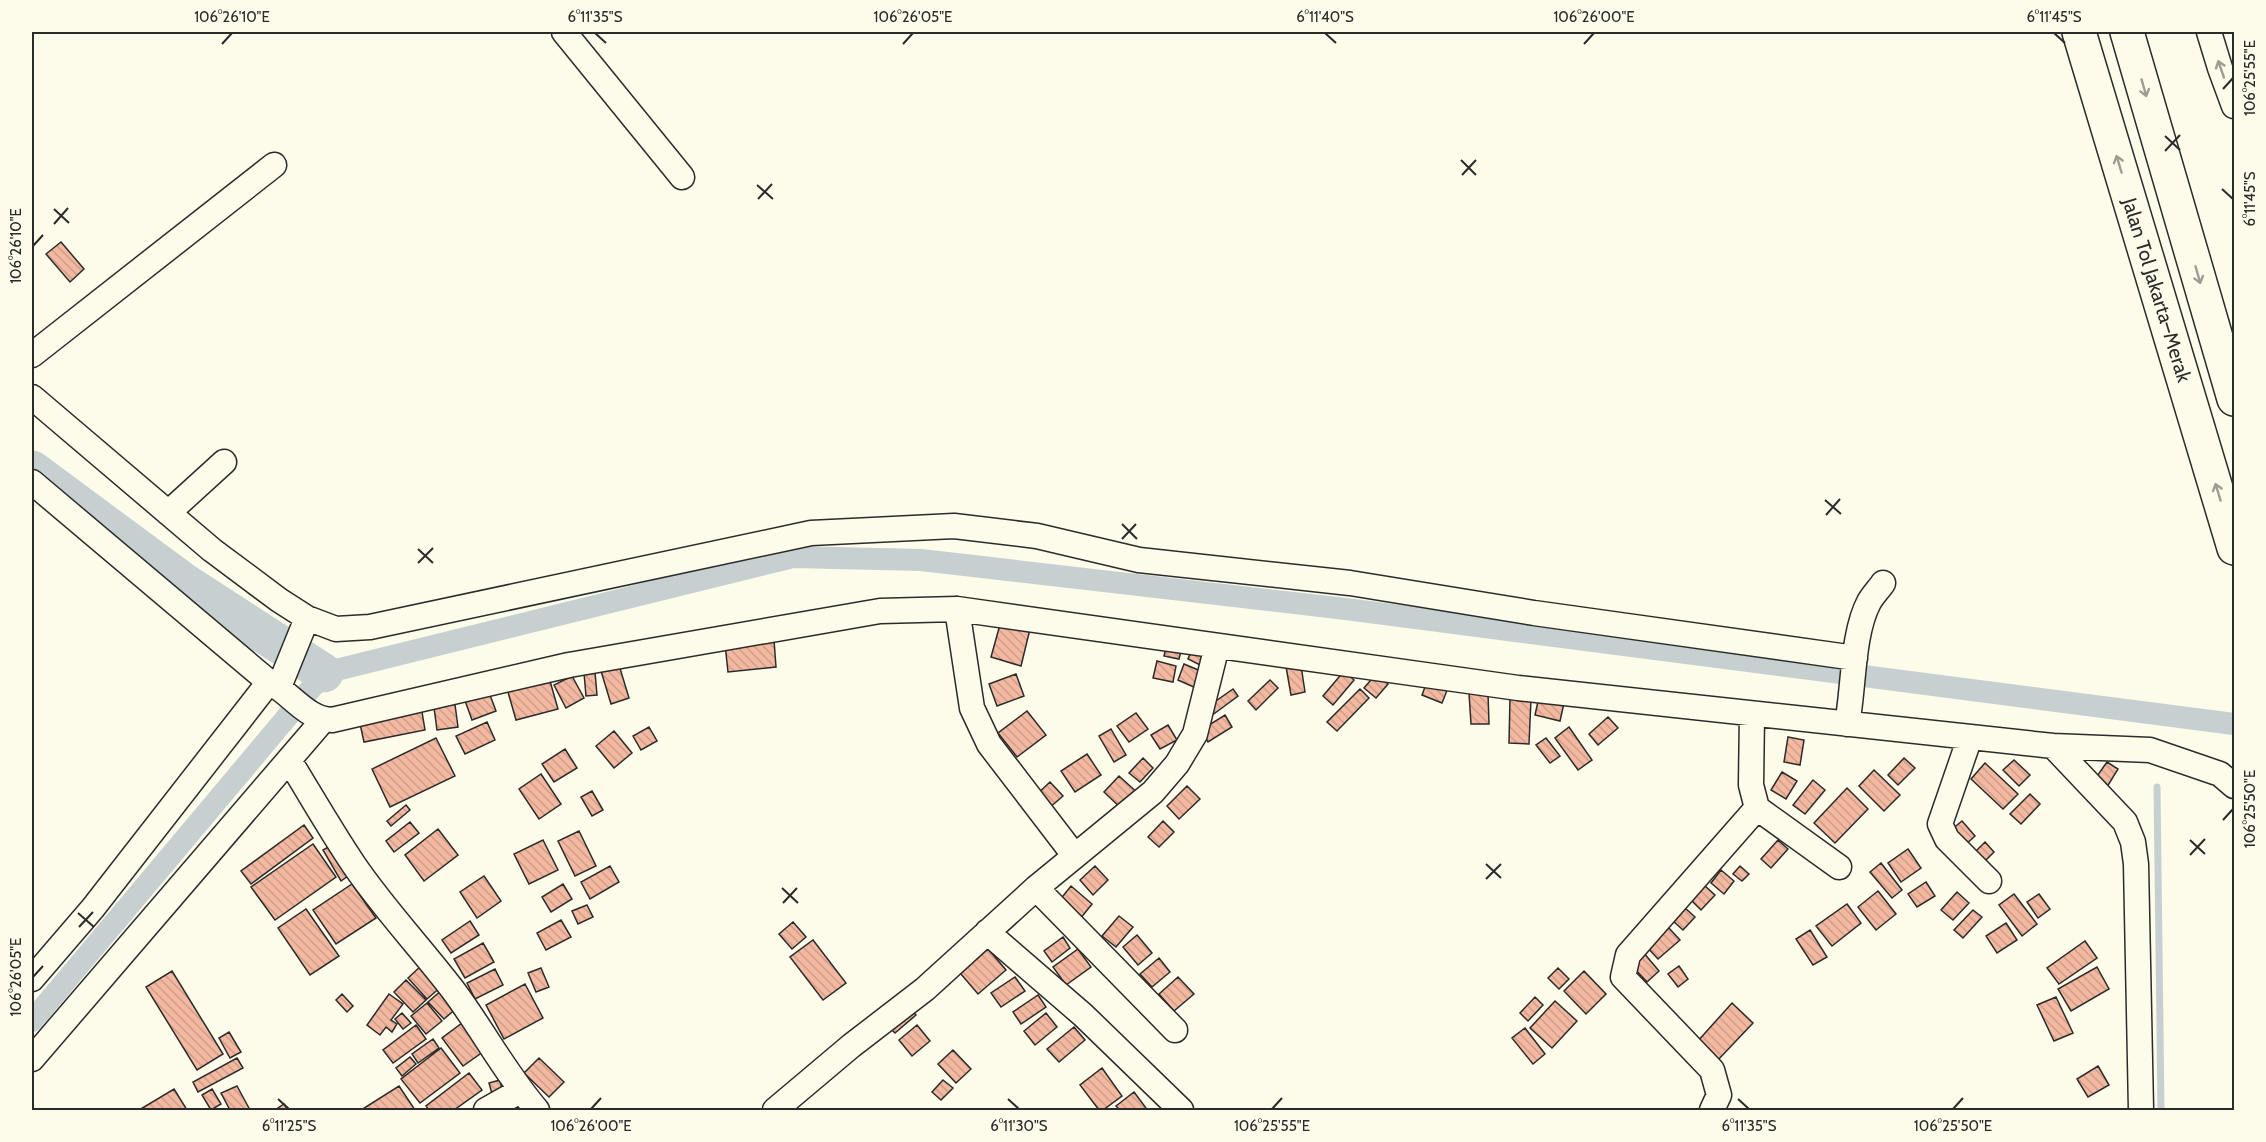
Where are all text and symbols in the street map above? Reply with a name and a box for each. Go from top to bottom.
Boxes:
text: 106°26'10"E [194,8,270,26]
text: 6°11'35"S [568,8,623,26]
text: 106°26'05"E [874,8,952,26]
text: 6°11'40"S [1296,8,1354,26]
text: 106°26'00"E [1553,8,1635,26]
text: 6°11'45"S [2026,8,2082,26]
text: 106°25'55"E [2241,40,2259,116]
one-way arrow [2214,60,2225,79]
one-way arrow [2139,78,2150,97]
one-way arrow [2113,155,2124,174]
text: 6°11'45"S [2241,171,2259,227]
street label: Jalan Tol Jakarta–Merak [2117,194,2196,385]
text: 106°26'10"E [7,208,25,284]
one-way arrow [2193,265,2204,284]
one-way arrow [2212,483,2223,502]
text: 106°25'50"E [2241,770,2259,848]
text: 106°26'05"E [7,938,25,1016]
text: 6°11'25"S [262,1117,317,1135]
text: 106°26'00"E [550,1117,632,1135]
text: 6°11'30"S [990,1117,1048,1135]
text: 106°25'55"E [1234,1117,1310,1135]
text: 6°11'35"S [1722,1117,1777,1135]
text: 106°25'50"E [1914,1117,1992,1135]

